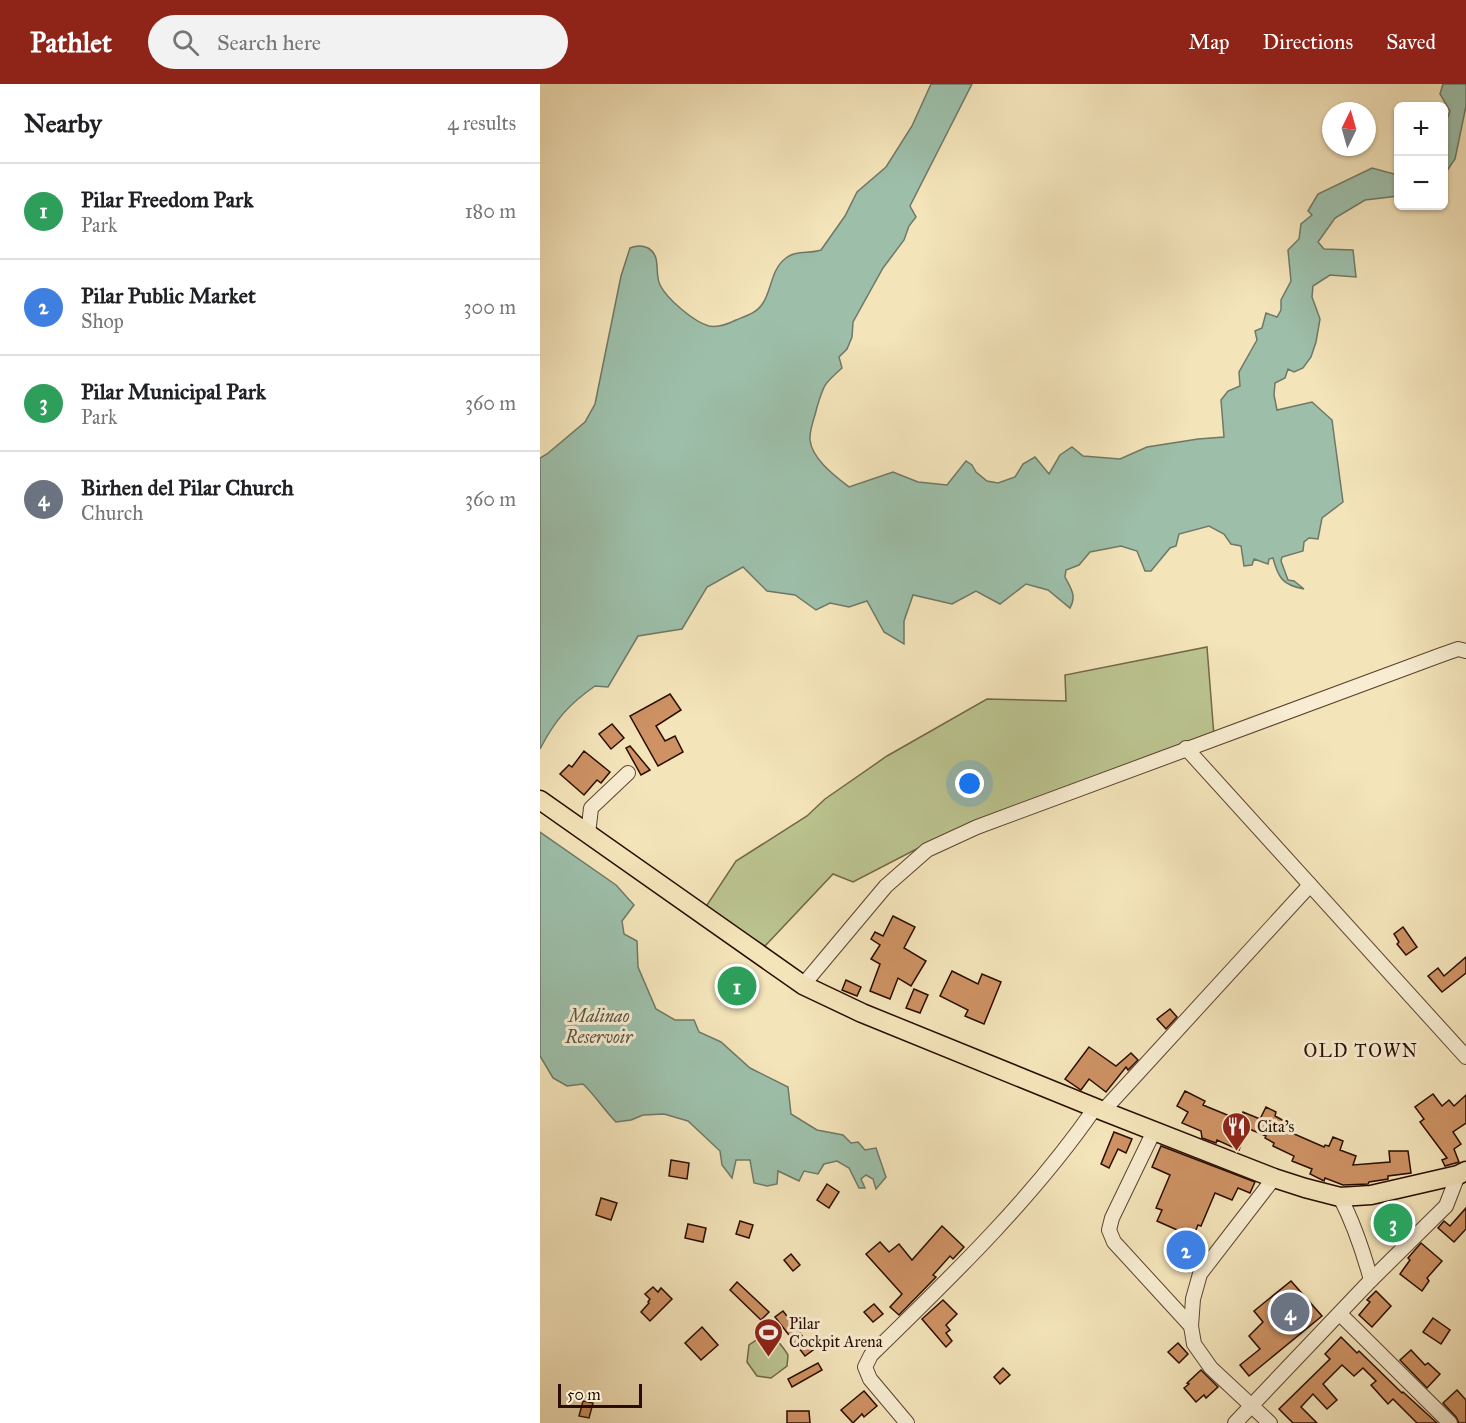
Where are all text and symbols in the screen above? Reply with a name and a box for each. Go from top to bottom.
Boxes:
search box [148,15,568,69]
text: Pathlet [30,25,112,60]
icon: search [169,26,202,59]
text: Search here [217,29,321,56]
text: Map [1189,29,1230,55]
text: Directions [1263,29,1353,55]
text: Saved [1386,29,1436,55]
north arrow [1322,102,1376,156]
map controls [1394,102,1448,210]
button: + [1394,102,1448,156]
text: Nearby [24,107,102,139]
text: 4 results [447,111,516,135]
button: − [1394,156,1448,210]
text: Pilar Freedom Park [81,186,253,213]
text: 1 [40,199,47,223]
text: 180 m [465,199,516,223]
text: Park [81,213,117,237]
text: Pilar Public Market [81,282,256,309]
text: 2 [39,295,48,319]
text: 300 m [464,295,516,319]
text: Shop [81,309,124,333]
text: Pilar Municipal Park [81,378,266,405]
text: 3 [40,391,48,415]
text: 360 m [465,391,516,415]
text: Park [81,405,117,429]
text: Birhen del Pilar Church [81,474,294,501]
text: 4 [38,487,49,511]
text: 360 m [465,487,516,511]
text: Church [81,501,143,525]
your location [955,769,984,798]
pin: 1 [718,964,756,1008]
water label: Malinao Reservoir [564,1005,634,1048]
district label: OLD TOWN [1303,1040,1419,1062]
restaurant icon: Cita's [1220,1110,1252,1152]
place label: Cita's [1257,1117,1295,1136]
pin: 3 [1374,1200,1412,1246]
pin: 2 [1166,1228,1206,1272]
pin: 4 [1270,1290,1310,1334]
place label: Pilar Cockpit Arena [789,1314,883,1351]
sports icon: Pilar Cockpit Arena [752,1316,784,1358]
scale bar [558,1381,642,1408]
text: 50 m [567,1385,601,1404]

